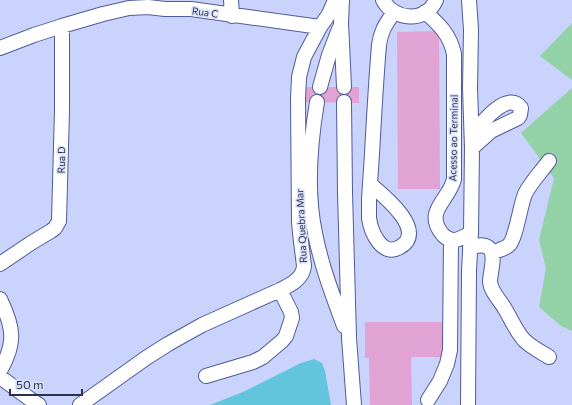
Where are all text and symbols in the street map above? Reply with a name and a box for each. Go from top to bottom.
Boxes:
street label: Rua C [191,4,219,20]
street label: Acesso ao Terminal [446,95,460,181]
street label: Rua D [55,147,67,173]
street label: Rua Quebra Mar [293,189,309,263]
scale bar [10,371,82,397]
text: 50 m [16,377,44,391]

